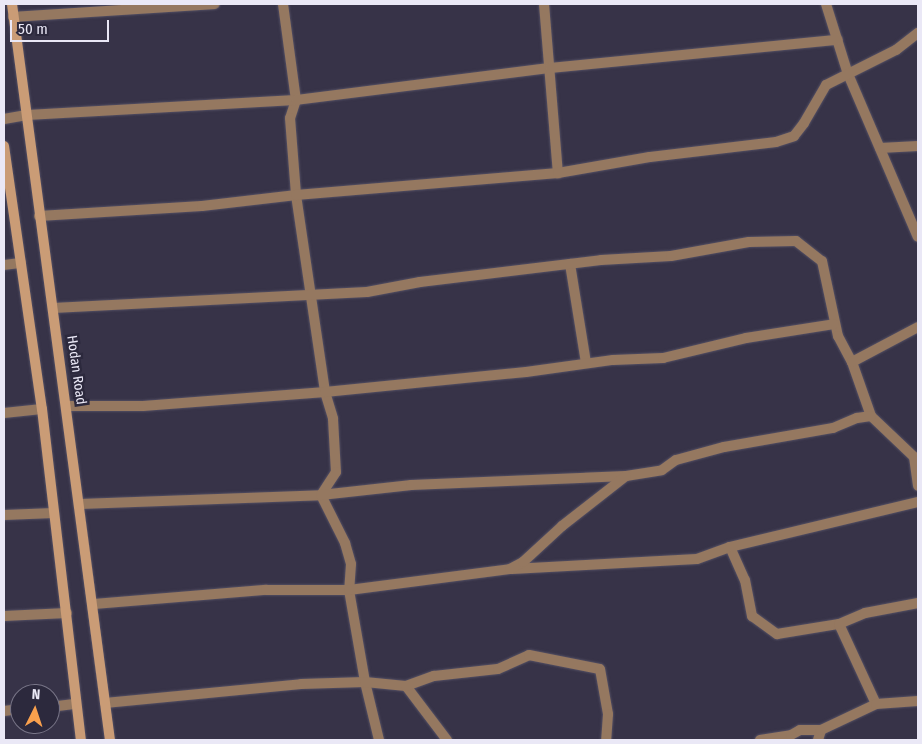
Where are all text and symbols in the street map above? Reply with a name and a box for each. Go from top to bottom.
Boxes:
scale bar [12,10,111,42]
text: 50 m [18,20,48,38]
street label: Hodan Road [63,334,89,406]
north arrow [10,684,60,734]
text: N [31,686,41,703]

